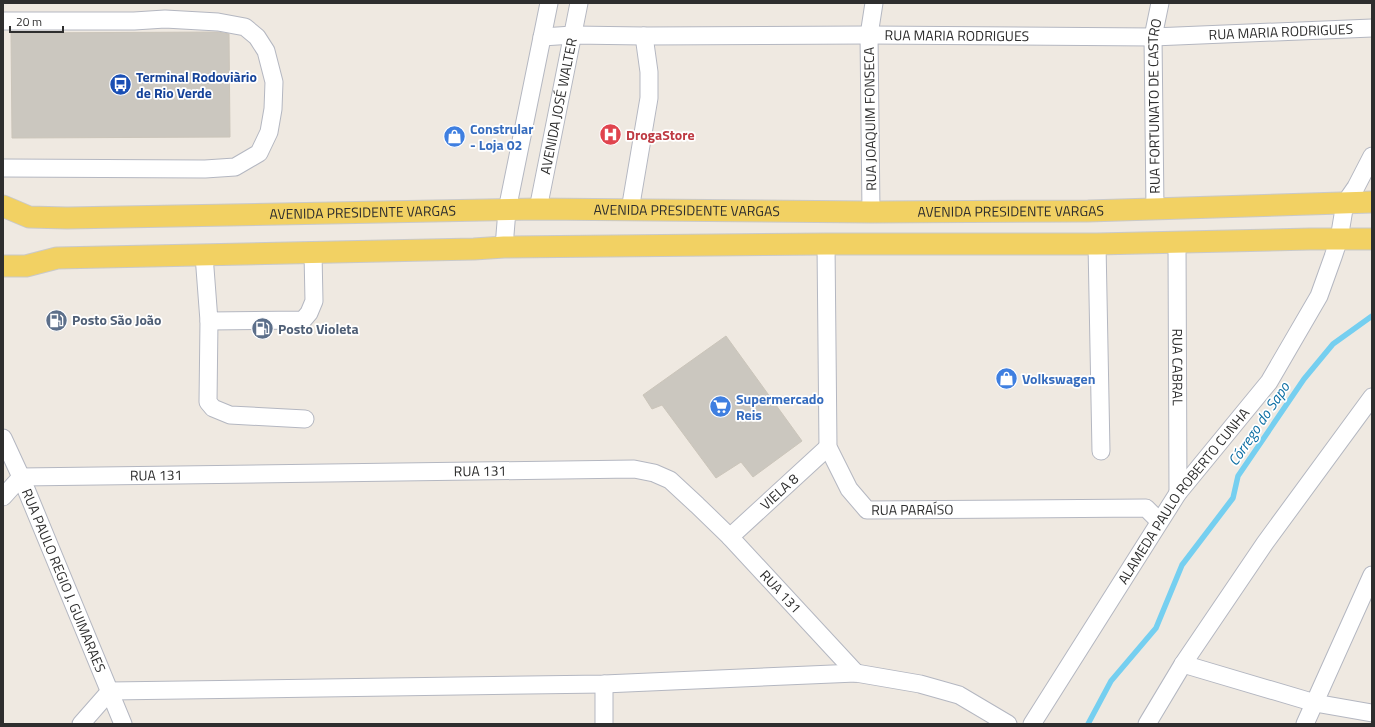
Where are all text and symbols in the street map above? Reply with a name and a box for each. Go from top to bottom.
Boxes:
scale bar [10,8,63,34]
text: 20 m [16,12,42,31]
street label: RUA FORTUNATO DE CASTRO [1142,16,1167,194]
street label: RUA MARIA RODRIGUES [1208,18,1353,45]
street label: RUA MARIA RODRIGUES [885,24,1029,46]
street label: AVENIDA JOSÉ WALTER [534,36,582,176]
street label: RUA JOAQUIM FONSECA [858,46,881,191]
place label: Terminal Rodoviàrio de Rio Verde [136,66,257,103]
bus stop icon: Terminal Rodoviàrio de Rio Verde [108,72,134,98]
place label: Constrular - Loja 02 [470,118,533,155]
hospital icon: DrogaStore [597,122,623,148]
shop icon: Constrular - Loja 02 [441,124,467,150]
place label: DrogaStore [626,124,695,145]
street label: AVENIDA PRESIDENTE VARGAS [593,198,780,221]
street label: AVENIDA PRESIDENTE VARGAS [269,200,456,224]
street label: AVENIDA PRESIDENTE VARGAS [917,200,1104,222]
fuel station icon: Posto São João [44,307,70,333]
place label: Posto São João [72,309,161,330]
fuel station icon: Posto Violeta [249,316,275,342]
place label: Posto Violeta [278,318,359,339]
street label: RUA CABRAL [1167,328,1189,406]
shop icon: Volkswagen [994,366,1020,392]
place label: Volkswagen [1022,368,1095,389]
water label: Córrego do Sapo [1222,377,1296,470]
place label: Supermercado Reis [736,388,824,425]
supermarket icon: Supermercado Reis [707,394,733,420]
street label: ALAMEDA PAULO ROBERTO CUNHA [1112,402,1254,588]
street label: RUA 131 [454,460,506,481]
street label: RUA 131 [130,464,182,486]
street label: VIELA 8 [755,468,803,514]
street label: RUA PAULO REGIO J. GUIMARAES [17,485,112,676]
street label: RUA PARAÍSO [871,498,954,520]
street label: RUA 131 [755,565,806,618]

